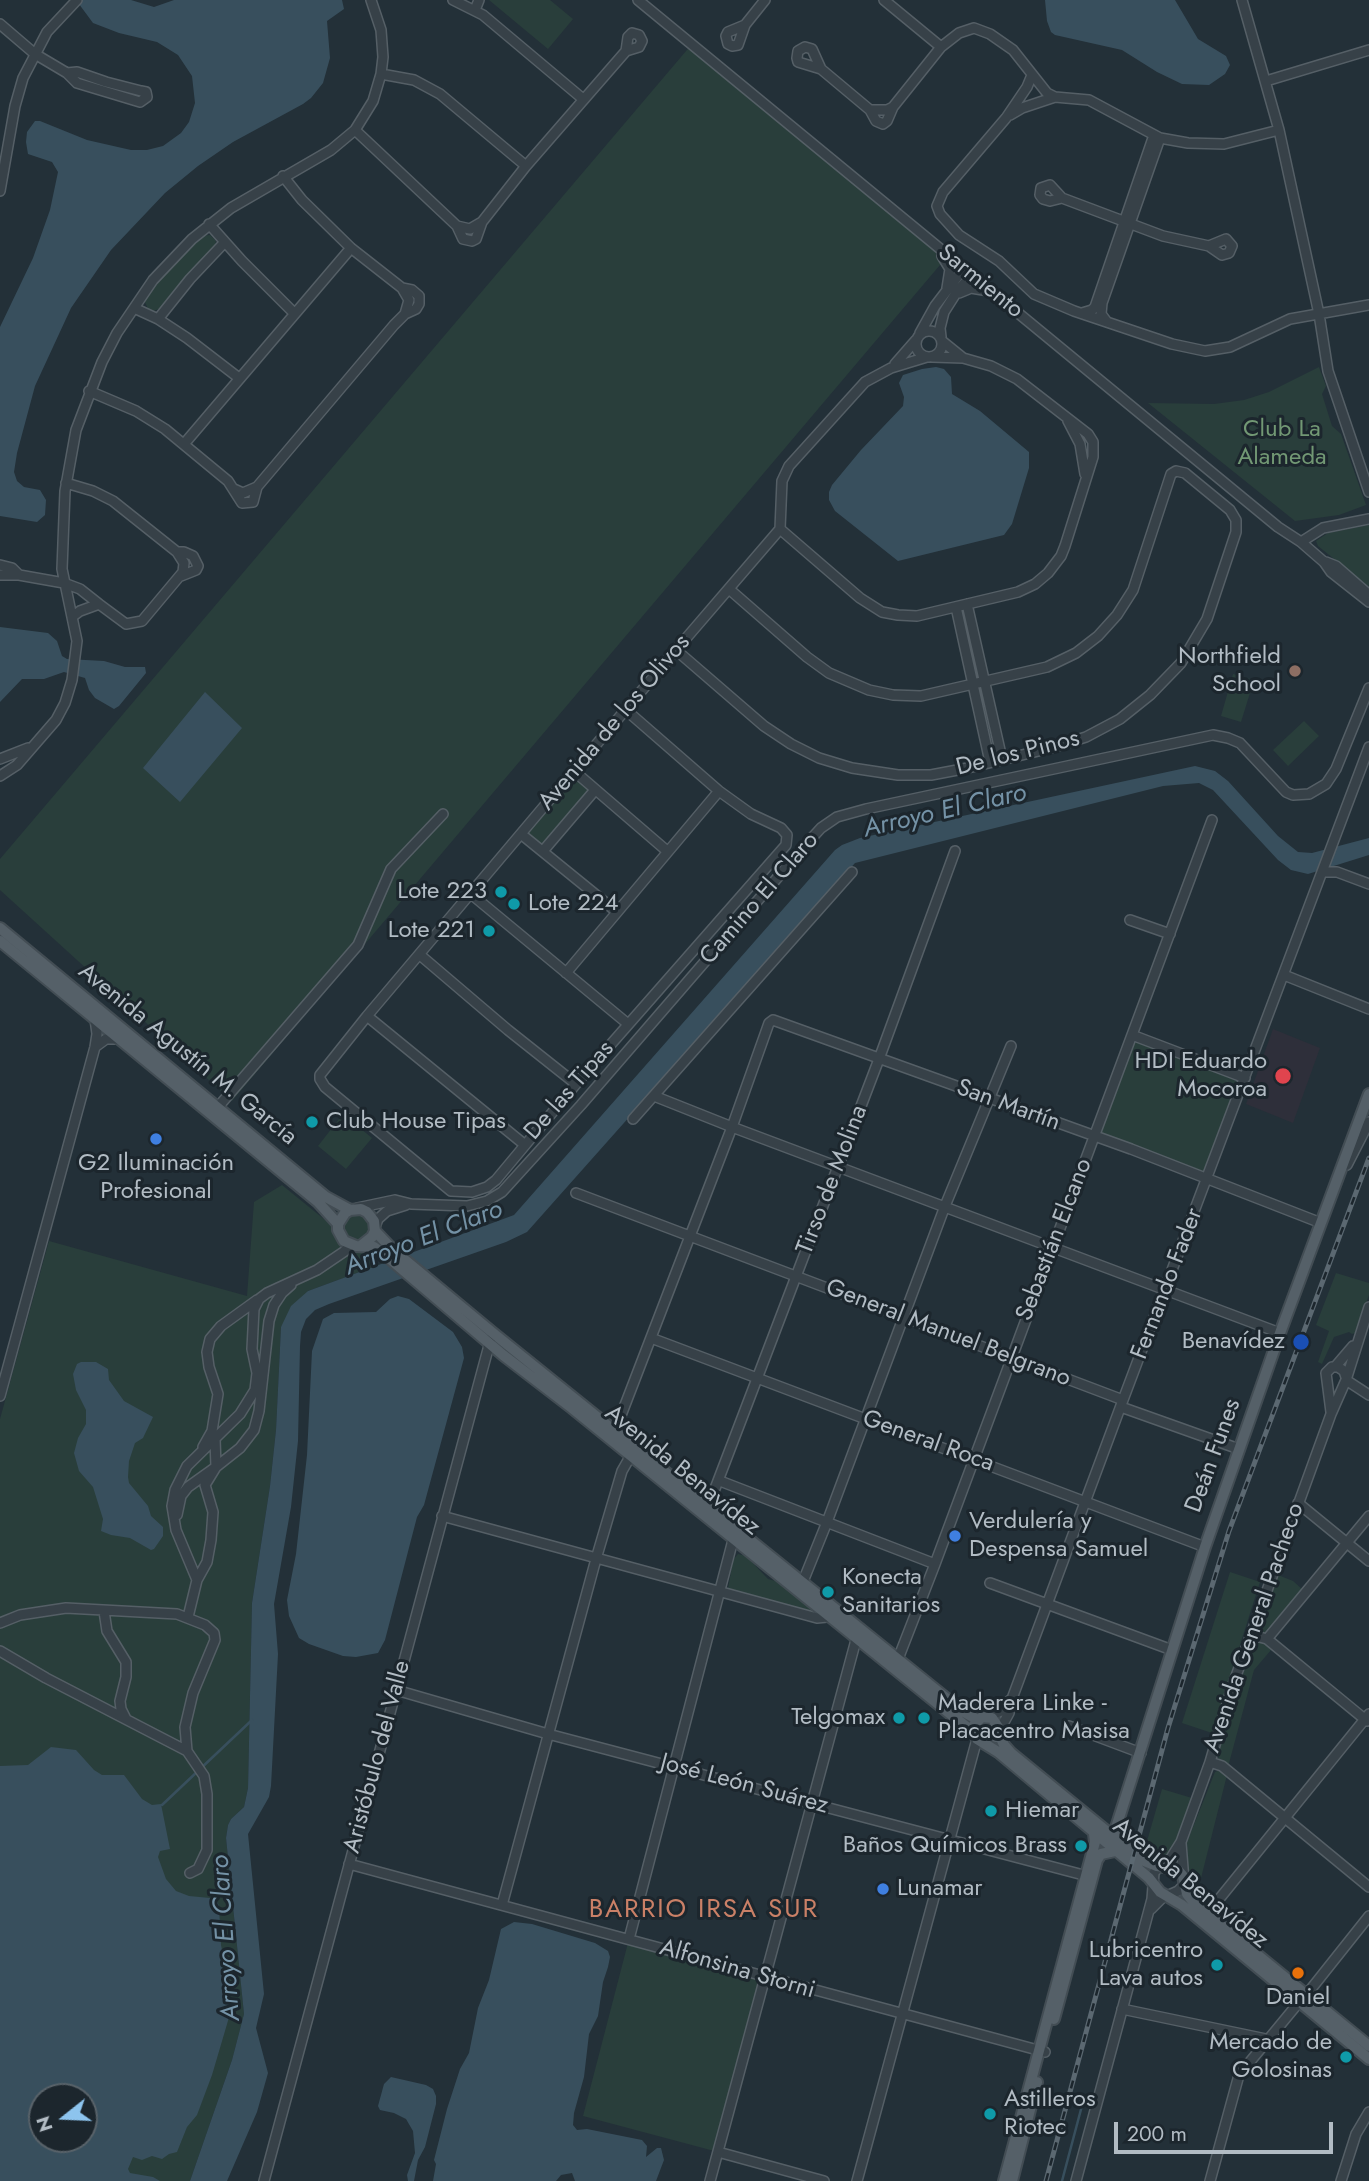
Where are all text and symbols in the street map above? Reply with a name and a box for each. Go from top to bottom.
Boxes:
street label: Sarmiento [931,239,1029,325]
park label: Club La Alameda [1237,416,1327,472]
street label: Avenida de los Olivos [533,629,697,817]
place label: Northfield School [1178,643,1281,699]
marker: Northfield School [1287,663,1303,679]
street label: De los Pinos [953,725,1083,783]
water label: Arroyo El Claro [860,778,1030,846]
street label: Camino El Claro [695,827,825,971]
place label: Lote 223 [397,878,487,906]
marker: Lote 223 [493,884,509,900]
place label: Lote 224 [528,890,619,918]
marker: Lote 224 [506,896,522,912]
place label: Lote 221 [388,917,475,945]
marker: Lote 221 [481,923,497,939]
street label: Avenida Agustín M. García [72,958,302,1152]
street label: De las Tipas [519,1035,621,1147]
place label: HDI Eduardo Mocoroa [1134,1048,1267,1104]
marker: HDI Eduardo Mocoroa [1273,1066,1293,1086]
street label: San Martín [952,1074,1064,1138]
street label: Tirso de Molina [791,1101,875,1259]
place label: Club House Tipas [326,1108,506,1136]
marker: Club House Tipas [304,1114,320,1130]
marker: G2 Iluminación Profesional [148,1131,164,1147]
place label: G2 Iluminación Profesional [78,1150,234,1206]
street label: Sebastián Elcano [1011,1155,1099,1325]
water label: Arroyo El Claro [341,1195,507,1283]
street label: Fernando Fader [1126,1204,1210,1364]
street label: General Manuel Belgrano [821,1274,1075,1394]
place label: Benavídez [1182,1328,1285,1356]
marker: Benavídez [1291,1332,1311,1352]
street label: Deán Funes [1180,1395,1248,1517]
street label: Avenida Benavídez [598,1399,766,1543]
street label: General Roca [858,1405,998,1479]
street label: Avenida General Pacheco [1199,1500,1311,1756]
place label: Verdulería y Despensa Samuel [969,1508,1148,1564]
marker: Verdulería y Despensa Samuel [947,1528,963,1544]
place label: Konecta Sanitarios [842,1564,940,1620]
marker: Konecta Sanitarios [820,1584,836,1600]
street label: Aristóbulo del Valle [338,1658,418,1856]
place label: Maderera Linke - Placacentro Masisa [938,1690,1130,1746]
place label: Telgomax [791,1704,885,1732]
marker: Telgomax [891,1710,907,1726]
marker: Maderera Linke - Placacentro Masisa [916,1710,932,1726]
street label: José León Suárez [657,1749,831,1821]
place label: Hiemar [1005,1797,1079,1825]
marker: Hiemar [983,1803,999,1819]
street label: Avenida Benavídez [1106,1812,1274,1956]
place label: Baños Químicos Brass [843,1832,1067,1860]
marker: Baños Químicos Brass [1073,1838,1089,1854]
water label: Arroyo El Claro [206,1854,248,2022]
place label: Lunamar [897,1875,983,1903]
marker: Lunamar [875,1881,891,1897]
district label: BARRIO IRSA SUR [591,1895,817,1927]
street label: Alfonsina Storni [656,1934,818,2006]
place label: Lubricentro Lava autos [1089,1937,1203,1993]
marker: Lubricentro Lava autos [1209,1957,1225,1973]
marker: Daniel [1290,1965,1306,1981]
place label: Daniel [1266,1984,1330,2012]
place label: Mercado de Golosinas [1209,2029,1332,2085]
marker: Mercado de Golosinas [1338,2049,1354,2065]
north arrow [28,2083,98,2153]
place label: Astilleros Riotec [1004,2086,1096,2142]
marker: Astilleros Riotec [982,2106,998,2122]
scale bar [1117,2108,1336,2152]
text: N [29,2113,60,2135]
text: 200 m [1127,2119,1187,2149]

